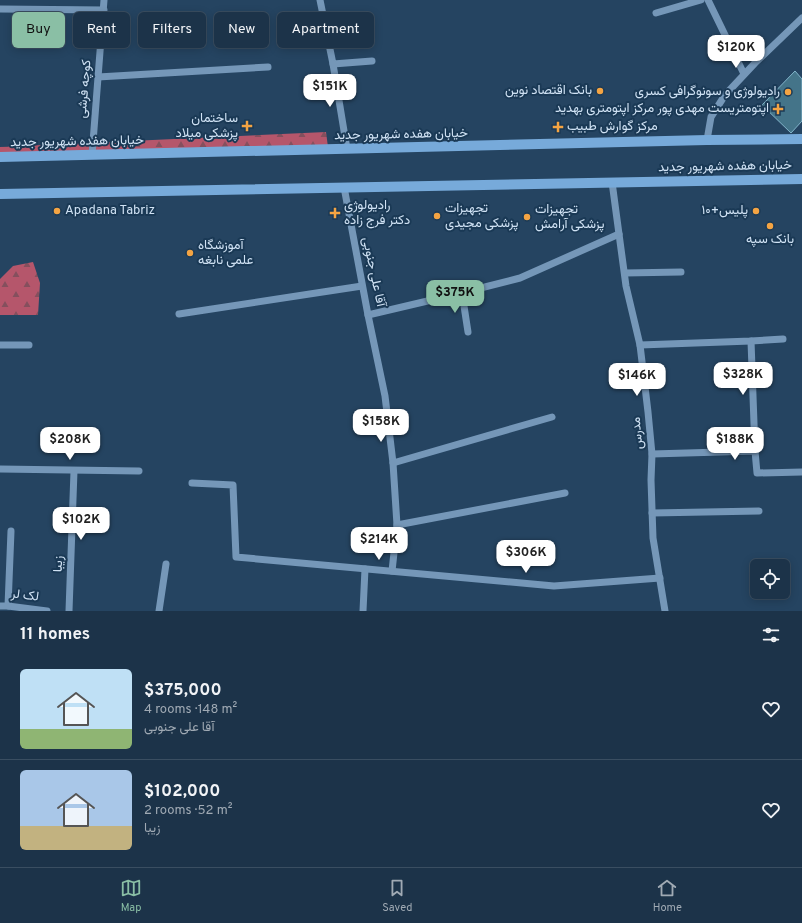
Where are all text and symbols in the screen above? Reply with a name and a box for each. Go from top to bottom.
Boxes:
chip: Buy [12,12,65,48]
chip: Rent [73,12,130,48]
chip: Filters [138,12,206,48]
chip: New [214,12,269,48]
chip: Apartment [277,12,374,48]
pin: $120K [708,35,764,69]
text: $120K [717,40,755,56]
street label: کوچه فرشی [74,59,96,119]
pin: $151K [302,74,358,108]
text: $151K [312,79,348,95]
place label: بانک اقتصاد نوین [505,83,592,99]
place label: رادیولوژی و سونوگرافی کسری [635,84,780,100]
marker: بانک اقتصاد نوین [595,86,605,96]
marker: رادیولوژی و سونوگرافی کسری [783,87,793,97]
place label: اپتومتریست مهدی پور مرکز اپتومتری بهدید [555,101,769,117]
marker: اپتومتریست مهدی پور مرکز اپتومتری بهدید [772,103,784,115]
place label: ساختمان پزشکی میلاد [175,111,238,142]
place label: مرکز گوارش طبیب [567,119,658,135]
marker: ساختمان پزشکی میلاد [241,120,253,132]
marker: مرکز گوارش طبیب [552,121,564,133]
street label: خیابان هفده شهریور جدید [334,126,468,144]
street label: خیابان هفده شهریور جدید [10,133,144,151]
street label: خیابان هفده شهریور جدید [658,158,792,176]
place label: رادیولوژی دکتر فرج زاده [344,198,410,229]
place label: تجهیزات پزشکی مجیدی [445,201,518,232]
place label: تجهیزات پزشکی آرامش [535,202,604,233]
place label: Apadana Tabriz [65,203,155,219]
place label: پلیس+۱۰ [701,203,748,219]
marker: Apadana Tabriz [52,206,62,216]
marker: پلیس+۱۰ [751,206,761,216]
marker: رادیولوژی دکتر فرج زاده [329,207,341,219]
marker: تجهیزات پزشکی مجیدی [432,211,442,221]
marker: تجهیزات پزشکی آرامش [522,212,532,222]
marker: بانک سپه [765,221,775,231]
place label: بانک سپه [746,232,794,248]
street label: آقا علی جنوبی [358,236,388,309]
place label: آموزشگاه علمی نابغه [198,238,253,269]
marker: آموزشگاه علمی نابغه [185,248,195,258]
pin: $375K [427,280,483,314]
text: $375K [435,285,475,301]
pin: $328K [715,362,771,396]
pin: $146K [609,363,665,397]
text: $328K [723,367,763,383]
text: $146K [618,368,656,384]
pin: $158K [353,409,409,443]
text: $158K [362,414,400,430]
street label: مدرس [629,416,647,450]
pin: $208K [42,427,98,461]
pin: $188K [707,427,763,461]
text: $208K [49,432,91,448]
text: $188K [716,432,754,448]
pin: $102K [53,507,109,541]
text: $102K [62,512,100,528]
pin: $214K [351,527,407,561]
text: $214K [360,532,398,548]
pin: $306K [498,540,554,574]
text: $306K [505,545,547,561]
street label: زیبا [51,556,67,572]
map controls [750,559,790,599]
button: locate [750,559,790,599]
street label: لک لر [9,586,40,606]
text: 11 homes [20,624,90,646]
icon: filters [760,624,782,646]
text: $375,000 [144,680,222,702]
icon: home [52,685,100,733]
icon: heart [760,698,782,720]
text: 4 rooms · 148 m² [144,702,237,718]
text: آقا علی جنوبی [144,720,215,736]
text: $102,000 [144,781,221,803]
icon: home [52,786,100,834]
icon: heart [760,799,782,821]
text: 2 rooms · 52 m² [144,803,232,819]
text: زیبا [144,821,160,837]
tab: Map [120,877,142,915]
tab: Saved [382,877,412,915]
tab: Home [653,877,682,915]

